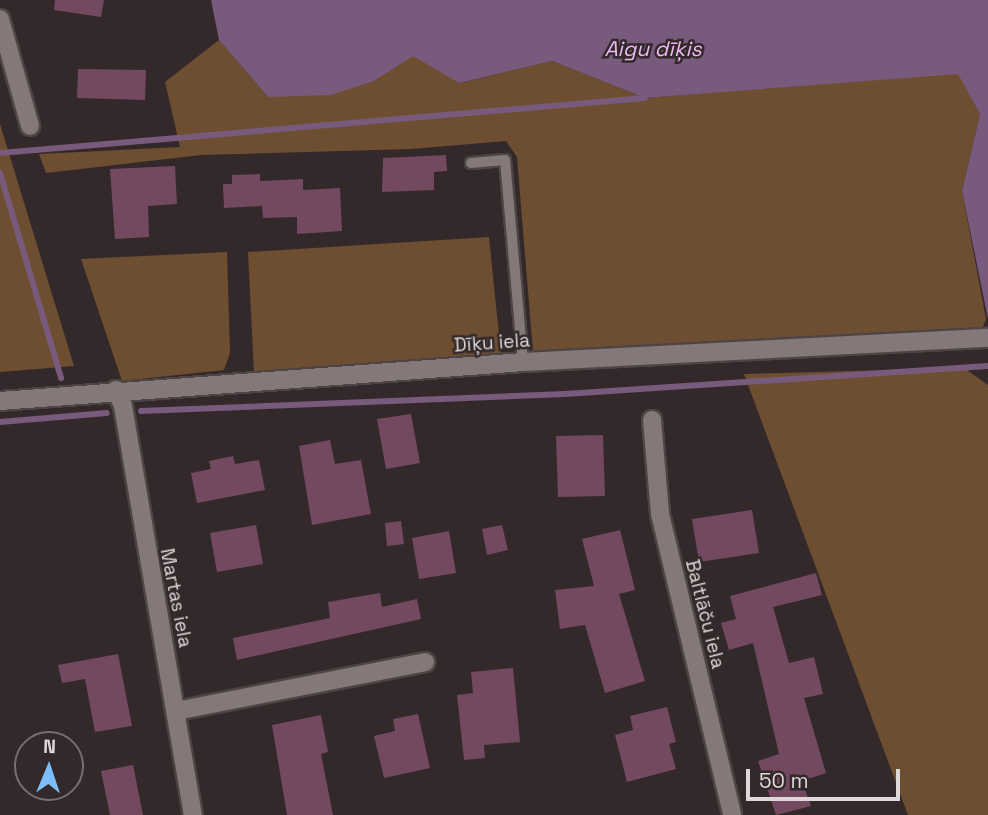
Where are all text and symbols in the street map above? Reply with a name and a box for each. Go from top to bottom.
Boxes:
water label: Aigu dīķis [604,36,702,62]
street label: Dīķu iela [453,329,531,357]
street label: Martas iela [155,547,197,649]
street label: Baltlāču iela [680,557,730,671]
north arrow [14,731,84,801]
text: N [43,734,56,759]
scale bar [750,756,904,800]
text: 50 m [759,767,809,794]

